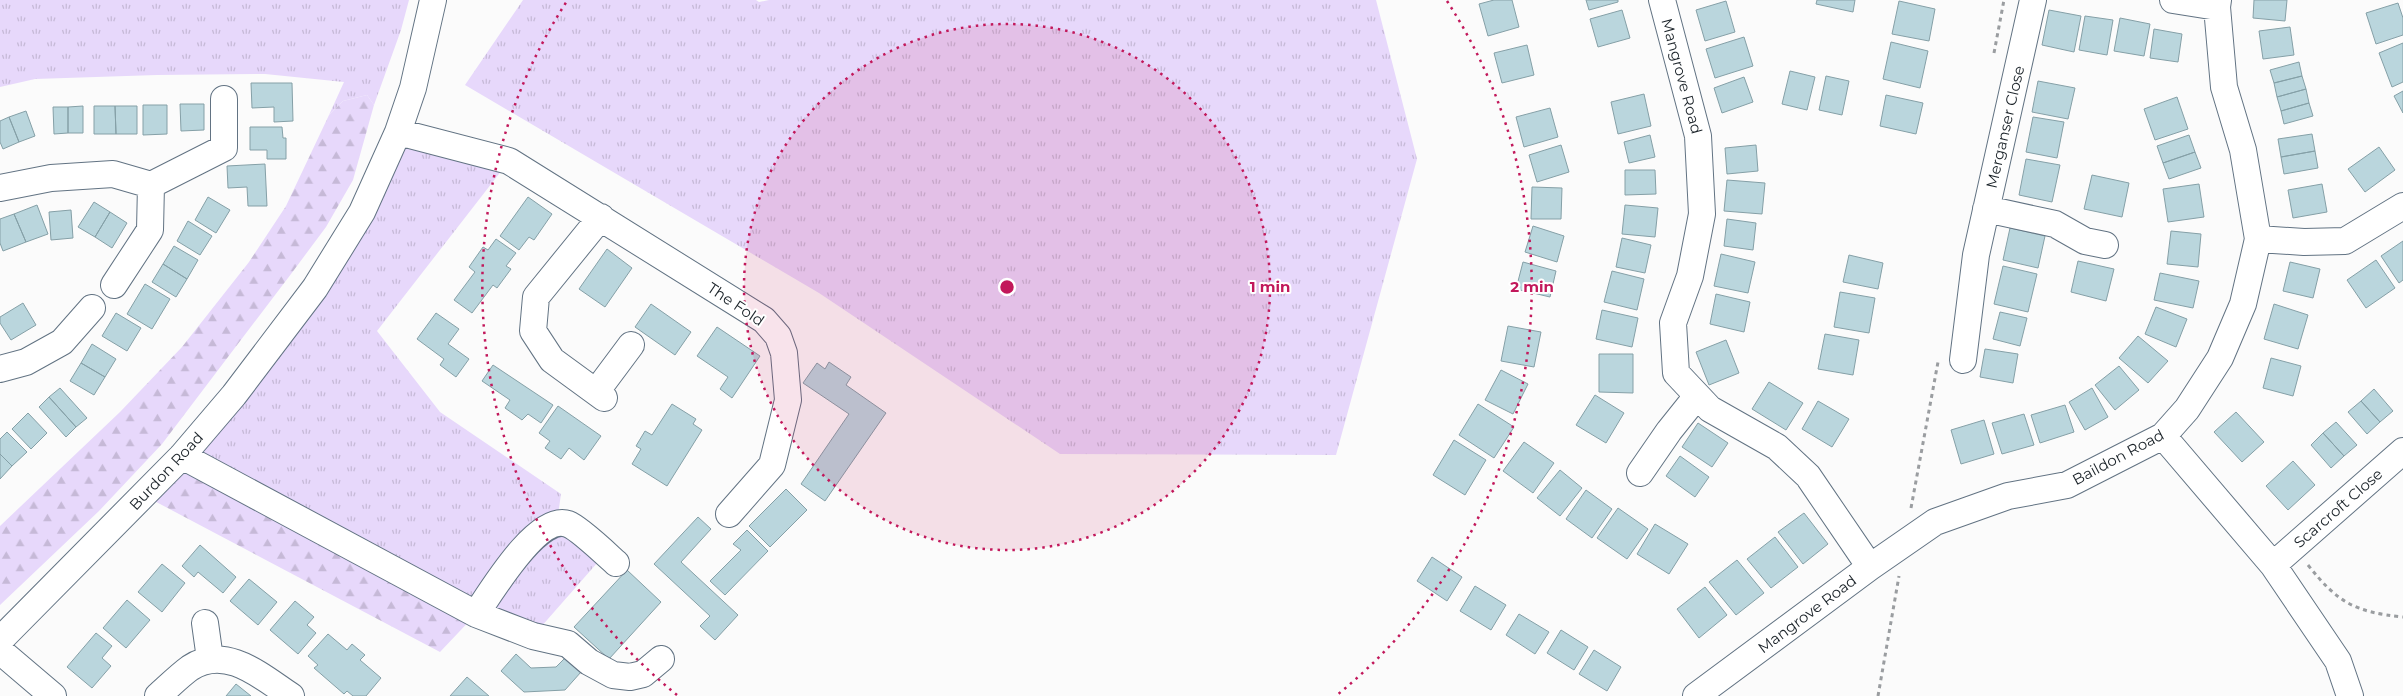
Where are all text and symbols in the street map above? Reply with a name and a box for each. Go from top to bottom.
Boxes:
street label: Mangrove Road [1657,16,1707,136]
street label: Merganser Close [1982,64,2028,190]
text: 1 min [1250,277,1290,296]
text: 2 min [1510,277,1554,296]
street label: The Fold [704,278,768,330]
centre of rings [998,278,1016,296]
street label: Baildon Road [2069,425,2167,489]
street label: Burdon Road [125,428,207,514]
street label: Scarcroft Close [2290,464,2386,552]
street label: Mangrove Road [1754,571,1860,657]

